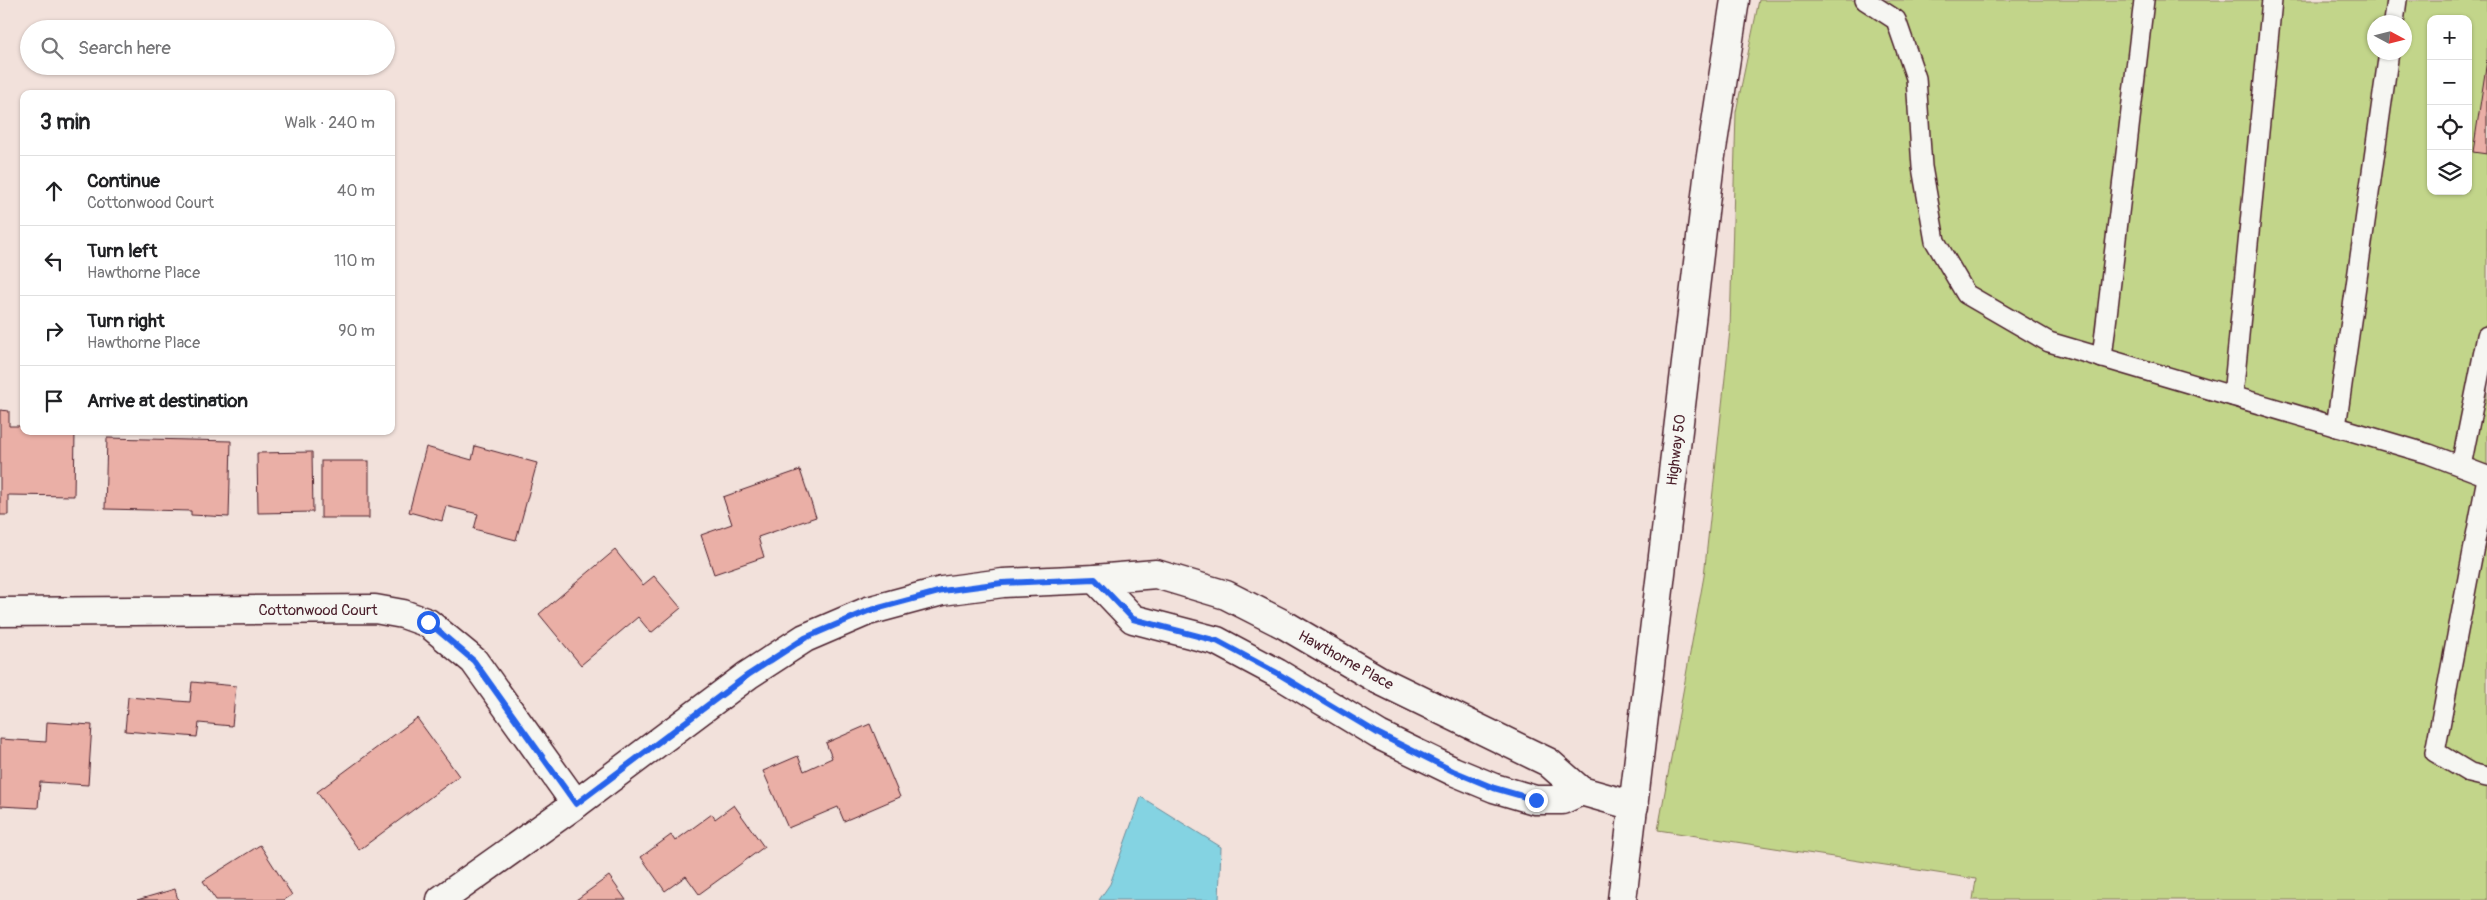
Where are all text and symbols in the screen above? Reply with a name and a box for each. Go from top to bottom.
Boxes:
north arrow [2367,15,2412,60]
map controls [2427,15,2472,195]
button: + [2427,15,2472,60]
search box [20,20,395,75]
icon: search [38,34,66,62]
text: Search here [78,36,171,60]
button: − [2427,60,2472,105]
button: locate [2427,105,2472,150]
text: 3 min [40,109,90,136]
text: Walk · 240 m [284,113,375,133]
button: layers [2427,150,2472,195]
text: Continue [87,169,160,193]
icon: ahead [40,177,68,205]
text: 40 m [337,181,375,201]
text: Cottonwood Court [87,193,214,213]
text: Turn left [87,239,157,263]
icon: left [40,247,68,275]
text: 110 m [334,251,375,271]
text: Hawthorne Place [87,263,200,283]
text: Turn right [87,309,165,333]
icon: right [40,317,68,345]
text: 90 m [338,321,375,341]
text: Hawthorne Place [87,333,200,353]
icon: arrive [40,387,68,415]
text: Arrive at destination [87,389,248,413]
street label: Highway 50 [1663,413,1690,487]
street label: Cottonwood Court [259,601,378,620]
route start [417,611,440,634]
street label: Hawthorne Place [1295,626,1397,695]
route end [1525,789,1548,812]

